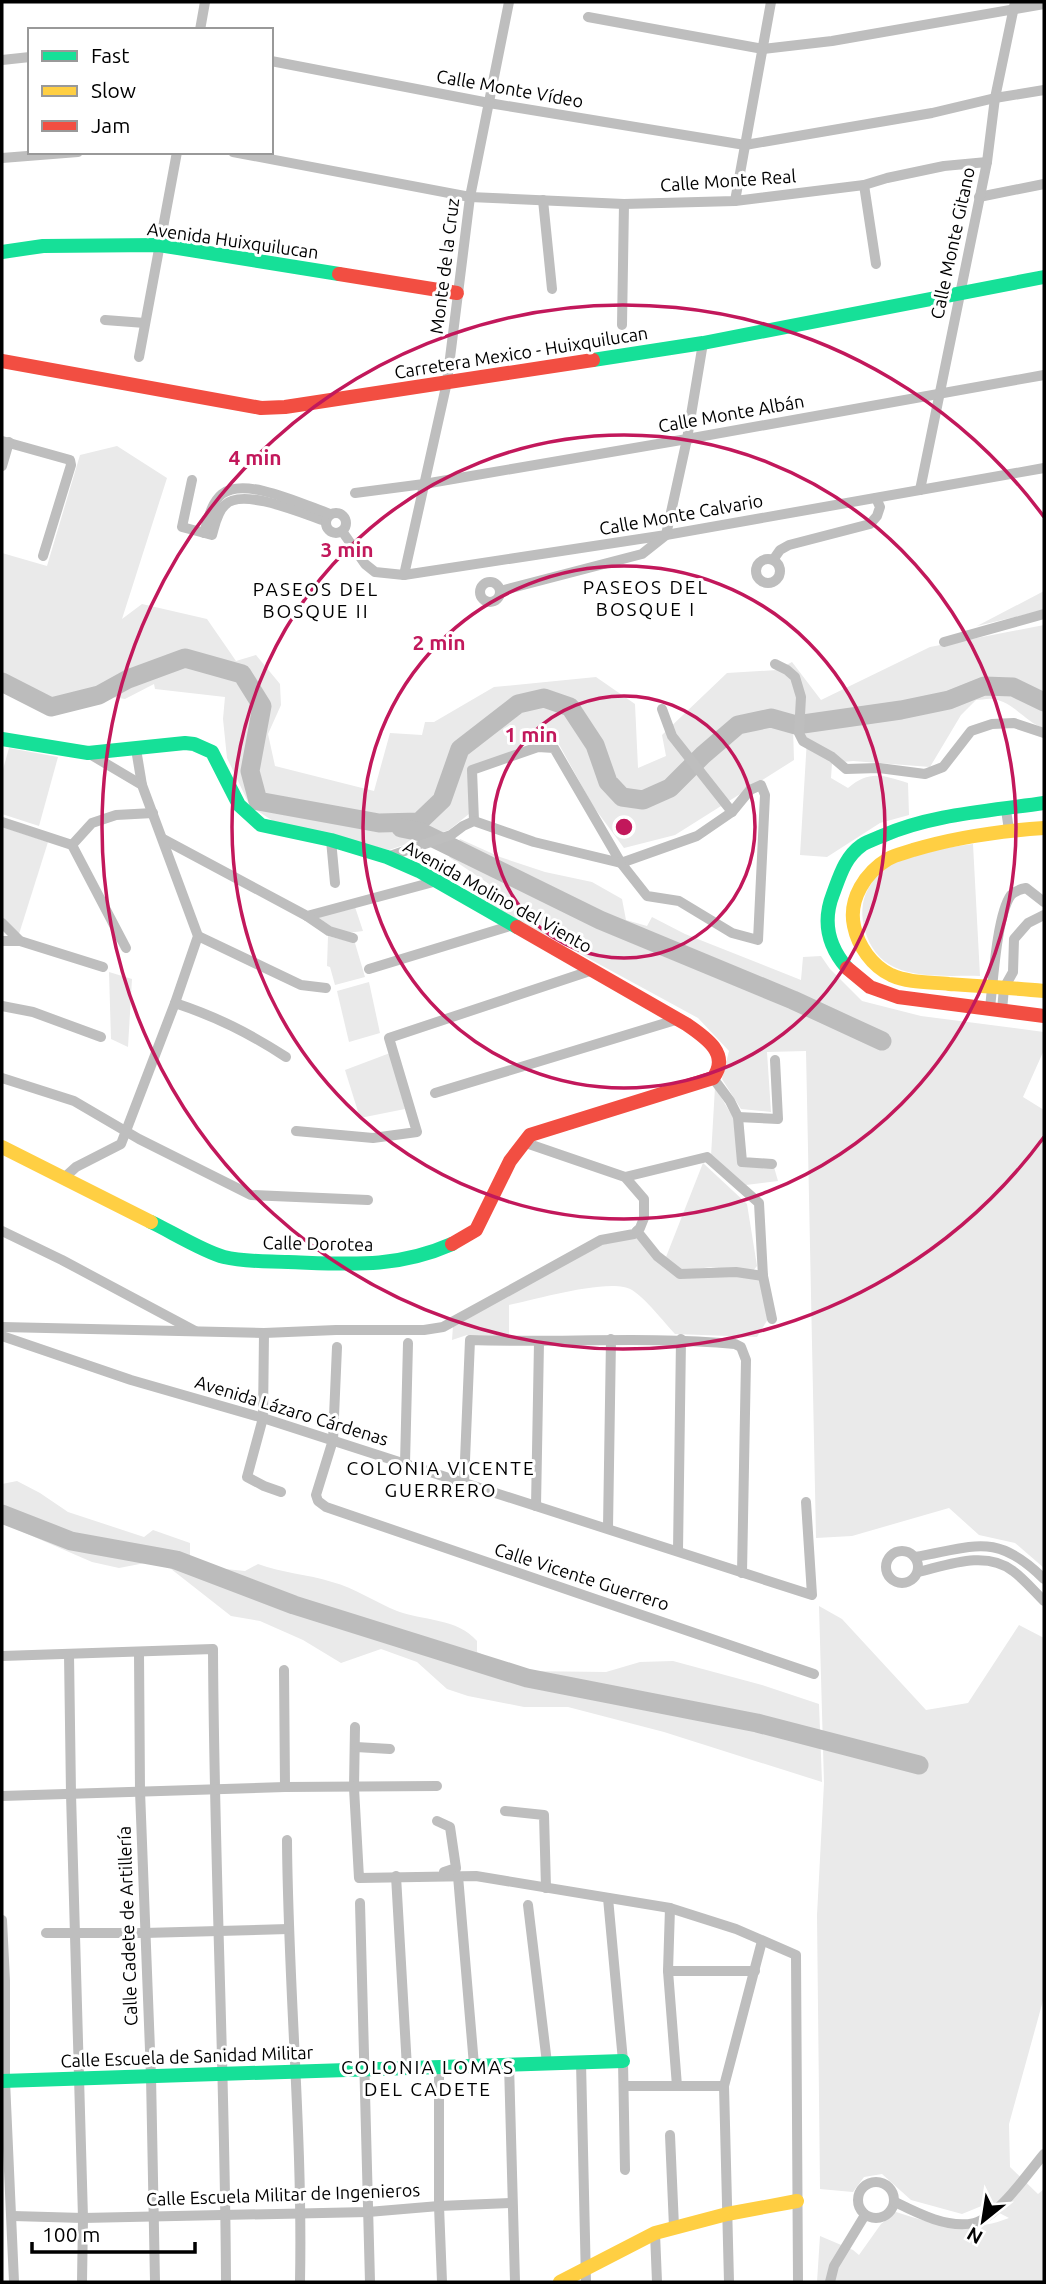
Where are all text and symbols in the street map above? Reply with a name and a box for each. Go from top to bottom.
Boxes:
legend [28,28,273,154]
text: Fast [91,43,129,67]
street label: Calle Monte Vídeo [435,65,585,111]
text: Slow [91,78,136,102]
text: Jam [91,113,130,137]
street label: Calle Monte Real [659,165,797,195]
street label: Calle Monte Gitano [926,165,978,321]
street label: Monte de la Cruz [426,197,462,335]
street label: Avenida Huixquilucan [146,218,320,262]
street label: Carretera Mexico - Huixquilucan [393,322,649,382]
street label: Calle Monte Albán [656,390,806,436]
text: 4 min [228,445,282,469]
street label: Calle Monte Calvario [597,490,765,538]
text: 3 min [320,537,374,561]
district label: PASEOS DEL BOSQUE I [583,576,709,620]
district label: PASEOS DEL BOSQUE II [253,578,379,622]
text: 2 min [412,630,466,654]
text: 1 min [504,722,558,746]
centre of rings [612,815,636,839]
street label: Avenida Molino del Viento [400,836,596,956]
street label: Calle Dorotea [263,1232,373,1254]
street label: Avenida Lázaro Cárdenas [193,1371,391,1449]
district label: COLONIA VICENTE GUERRERO [346,1457,536,1501]
street label: Calle Vicente Guerrero [492,1538,672,1614]
street label: Calle Cadete de Artillería [114,1826,140,2026]
street label: Calle Escuela de Sanidad Militar [60,2042,314,2070]
district label: COLONIA LOMAS DEL CADETE [341,2056,515,2100]
street label: Calle Escuela Militar de Ingenieros [146,2179,421,2209]
north arrow [948,2186,1018,2256]
scale bar [32,2210,194,2254]
text: 100 m [42,2222,100,2246]
text: N [963,2223,986,2249]

